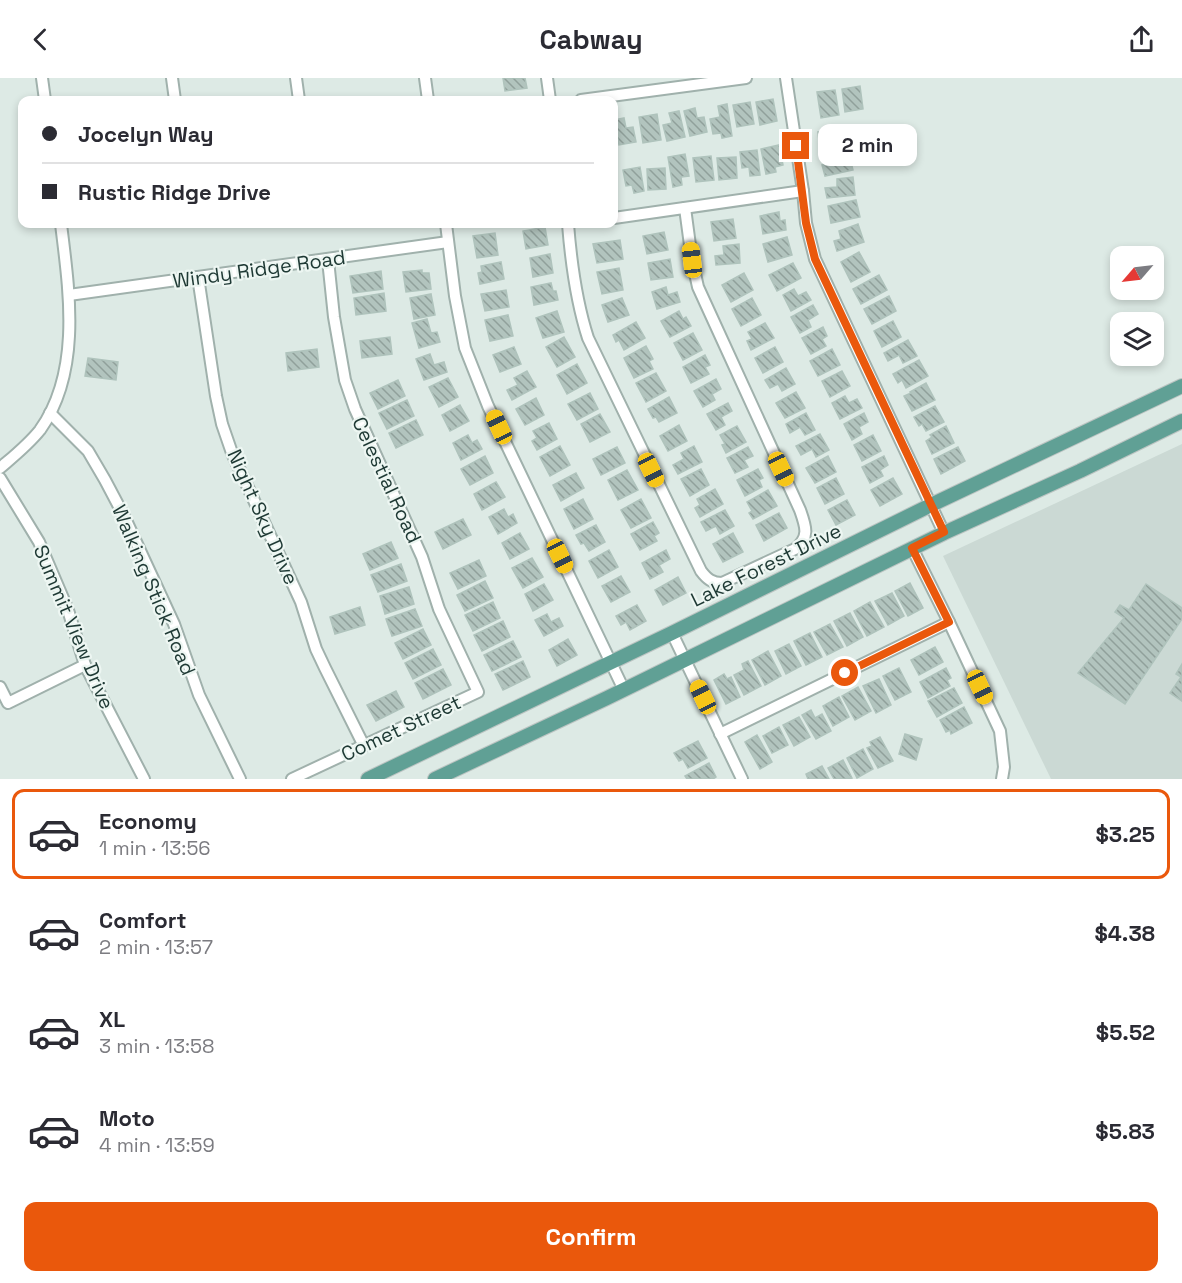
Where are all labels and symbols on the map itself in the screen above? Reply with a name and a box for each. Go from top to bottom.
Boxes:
callout: 2 min [817,125,916,167]
route end [782,132,809,159]
car [681,241,703,279]
street label: Windy Ridge Road [171,244,347,294]
north arrow [1110,246,1164,300]
car [483,407,515,447]
street label: Celestial Road [346,413,428,547]
street label: Night Sky Drive [222,445,304,589]
car [765,449,797,489]
car [635,450,667,490]
street label: Walking Stick Road [106,501,202,679]
street label: Lake Forest Drive [686,517,846,613]
car [544,536,576,576]
street label: Summit View Drive [28,541,120,713]
route start [831,659,858,686]
car [964,667,996,707]
car [687,677,719,717]
street label: Comet Street [337,689,465,767]

